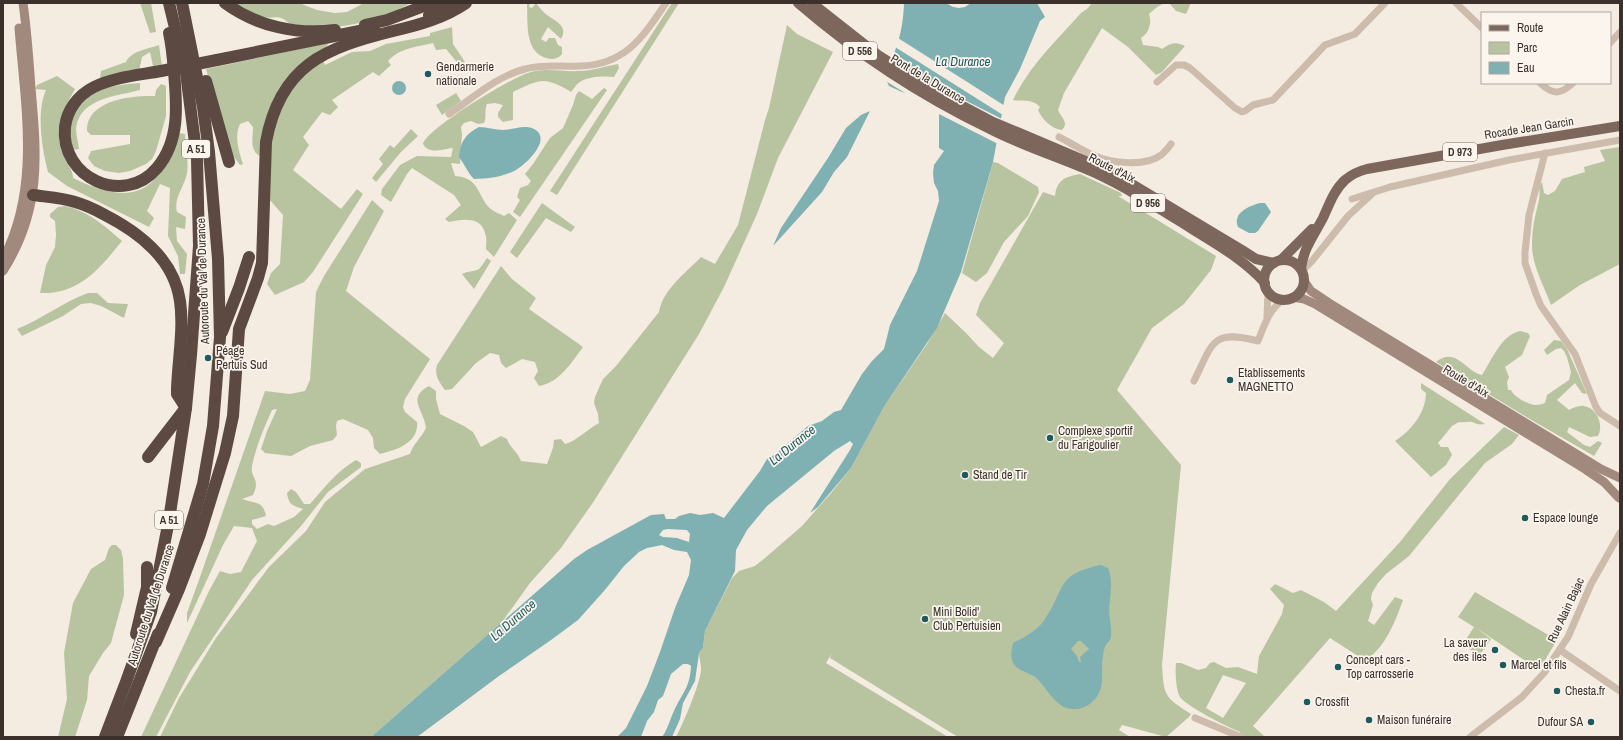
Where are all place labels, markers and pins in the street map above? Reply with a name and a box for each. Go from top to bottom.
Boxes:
place label: Gendarmerie nationale [436,59,494,89]
marker: Gendarmerie nationale [423,69,433,79]
place label: Péage Pertuis Sud [216,343,267,373]
marker: Péage Pertuis Sud [203,353,213,363]
place label: Etablissements MAGNETTO [1238,365,1305,395]
marker: Etablissements MAGNETTO [1225,375,1235,385]
place label: Complexe sportif du Farigoulier [1058,423,1133,453]
marker: Complexe sportif du Farigoulier [1045,433,1055,443]
place label: Stand de Tir [973,467,1027,483]
marker: Stand de Tir [960,470,970,480]
place label: Espace lounge [1533,510,1598,526]
marker: Espace lounge [1520,513,1530,523]
place label: Mini Bolid' Club Pertuisien [933,604,1001,634]
marker: Mini Bolid' Club Pertuisien [920,614,930,624]
place label: La saveur des iles [1444,635,1488,665]
marker: La saveur des iles [1490,645,1500,655]
place label: Concept cars - Top carrosserie [1346,652,1414,682]
place label: Marcel et fils [1511,657,1567,673]
marker: Marcel et fils [1498,660,1508,670]
marker: Concept cars - Top carrosserie [1333,662,1343,672]
place label: Chesta.fr [1565,683,1606,699]
marker: Chesta.fr [1552,686,1562,696]
place label: Crossfit [1315,694,1349,710]
marker: Crossfit [1302,697,1312,707]
place label: Maison funéraire [1377,712,1451,728]
place label: Dufour SA [1538,714,1583,730]
marker: Maison funéraire [1364,715,1374,725]
marker: Dufour SA [1586,717,1596,727]

